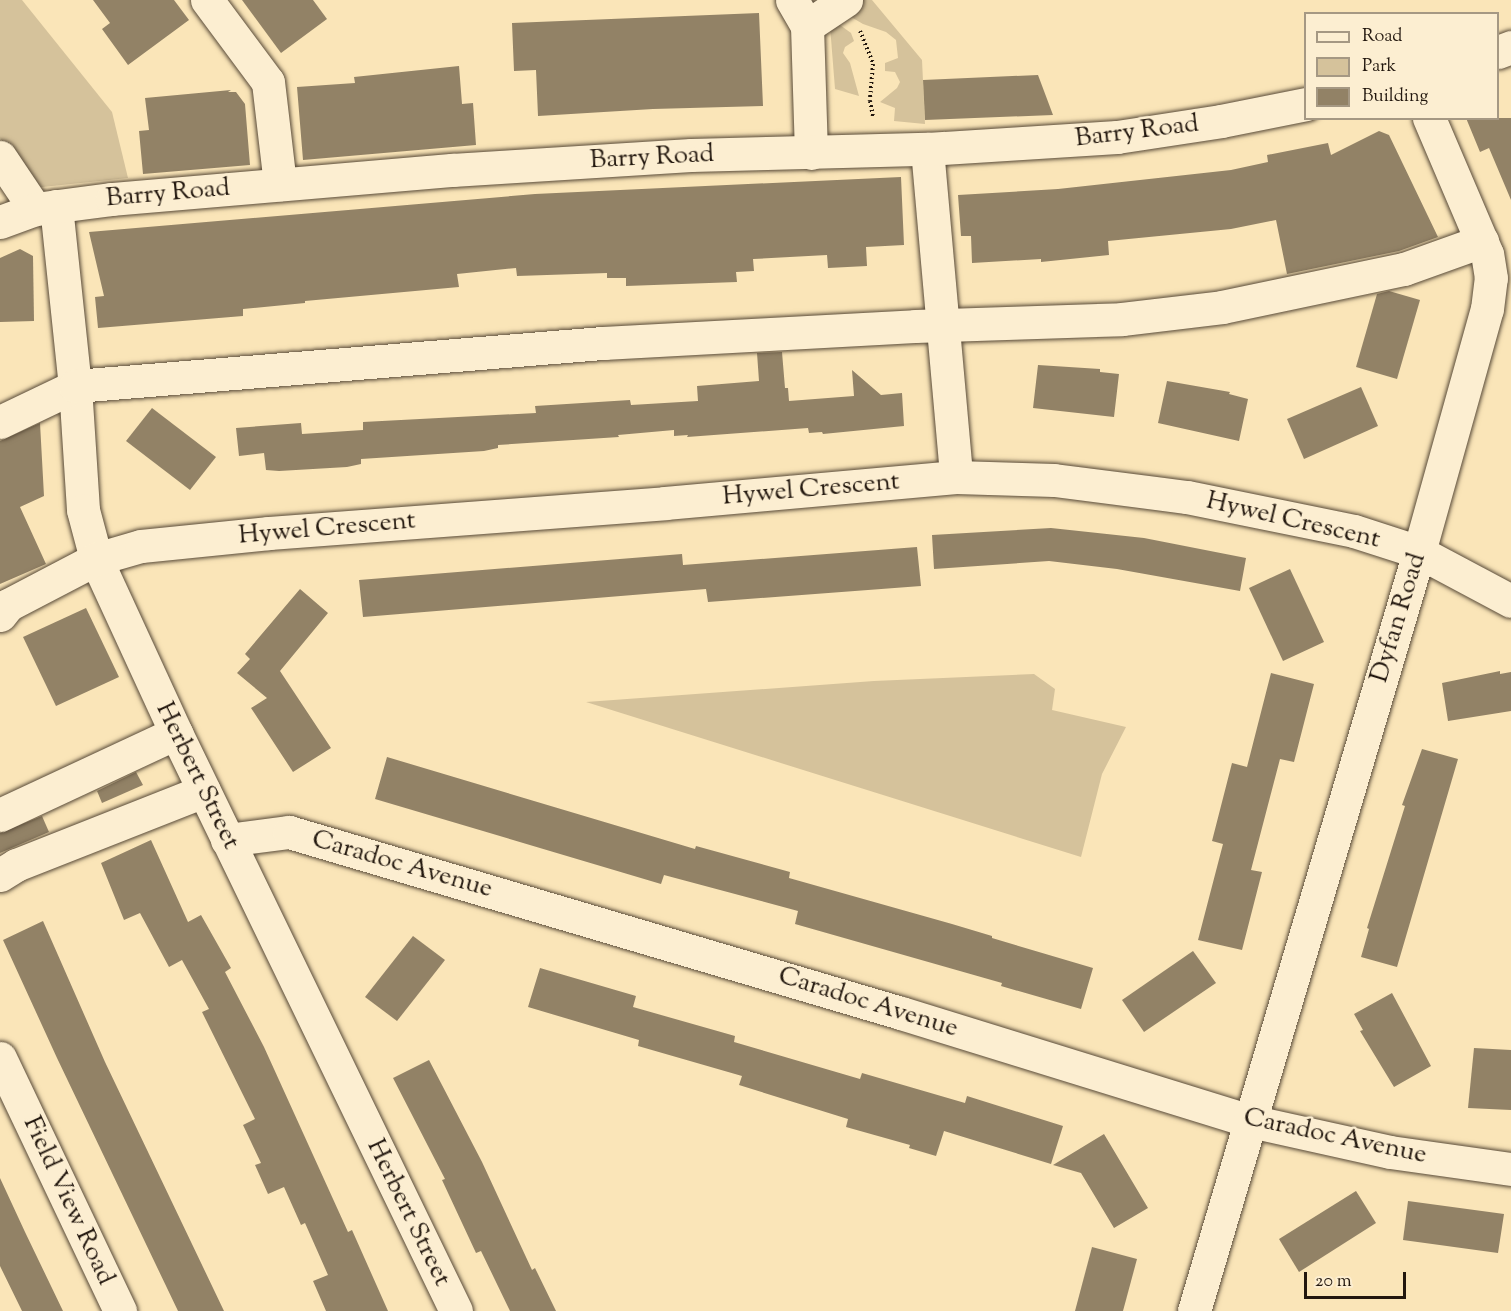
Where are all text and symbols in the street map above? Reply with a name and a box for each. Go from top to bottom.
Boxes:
legend [1304,12,1499,120]
text: Road [1362,24,1402,50]
text: Park [1362,54,1396,80]
text: Building [1362,84,1428,110]
street label: Barry Road [1073,109,1201,155]
street label: Barry Road [589,139,715,177]
street label: Barry Road [105,173,231,215]
street label: Hywel Crescent [721,467,901,513]
street label: Hywel Crescent [1203,486,1383,556]
street label: Hywel Crescent [237,506,417,552]
street label: Dyfan Road [1365,549,1433,687]
street label: Herbert Street [148,697,246,855]
street label: Caradoc Avenue [308,824,496,906]
street label: Caradoc Avenue [774,961,962,1045]
street label: Caradoc Avenue [1241,1102,1429,1172]
street label: Field View Road [15,1112,121,1290]
street label: Herbert Street [359,1134,457,1292]
scale bar [1307,1260,1409,1298]
text: 20 m [1315,1269,1352,1295]

